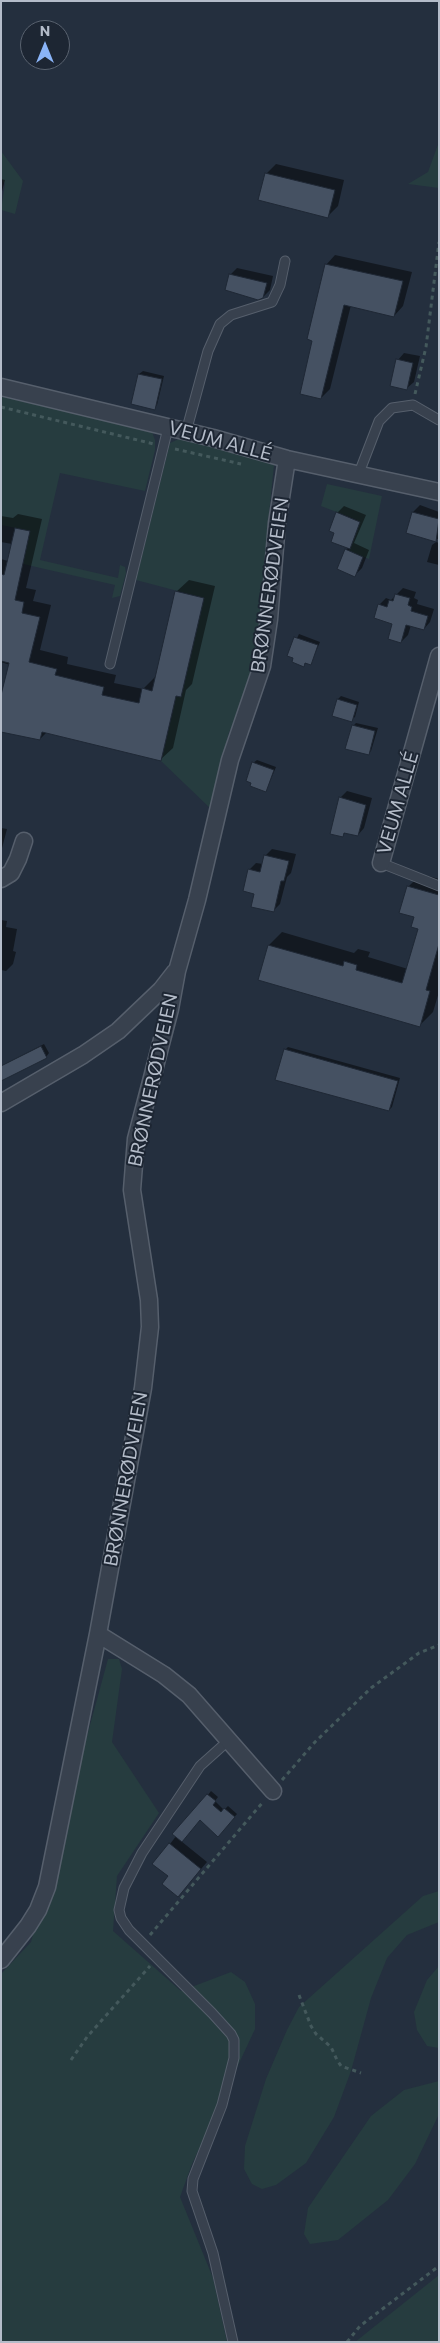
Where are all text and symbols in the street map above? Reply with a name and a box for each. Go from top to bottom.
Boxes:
north arrow [20,20,70,70]
text: N [40,22,50,39]
street label: VEUM ALLÉ [166,416,274,466]
street label: BRØNNERØDVEIEN [246,496,294,674]
street label: VEUM ALLÉ [372,749,424,857]
street label: BRØNNERØDVEIEN [123,991,183,1169]
street label: BRØNNERØDVEIEN [99,1390,153,1568]

